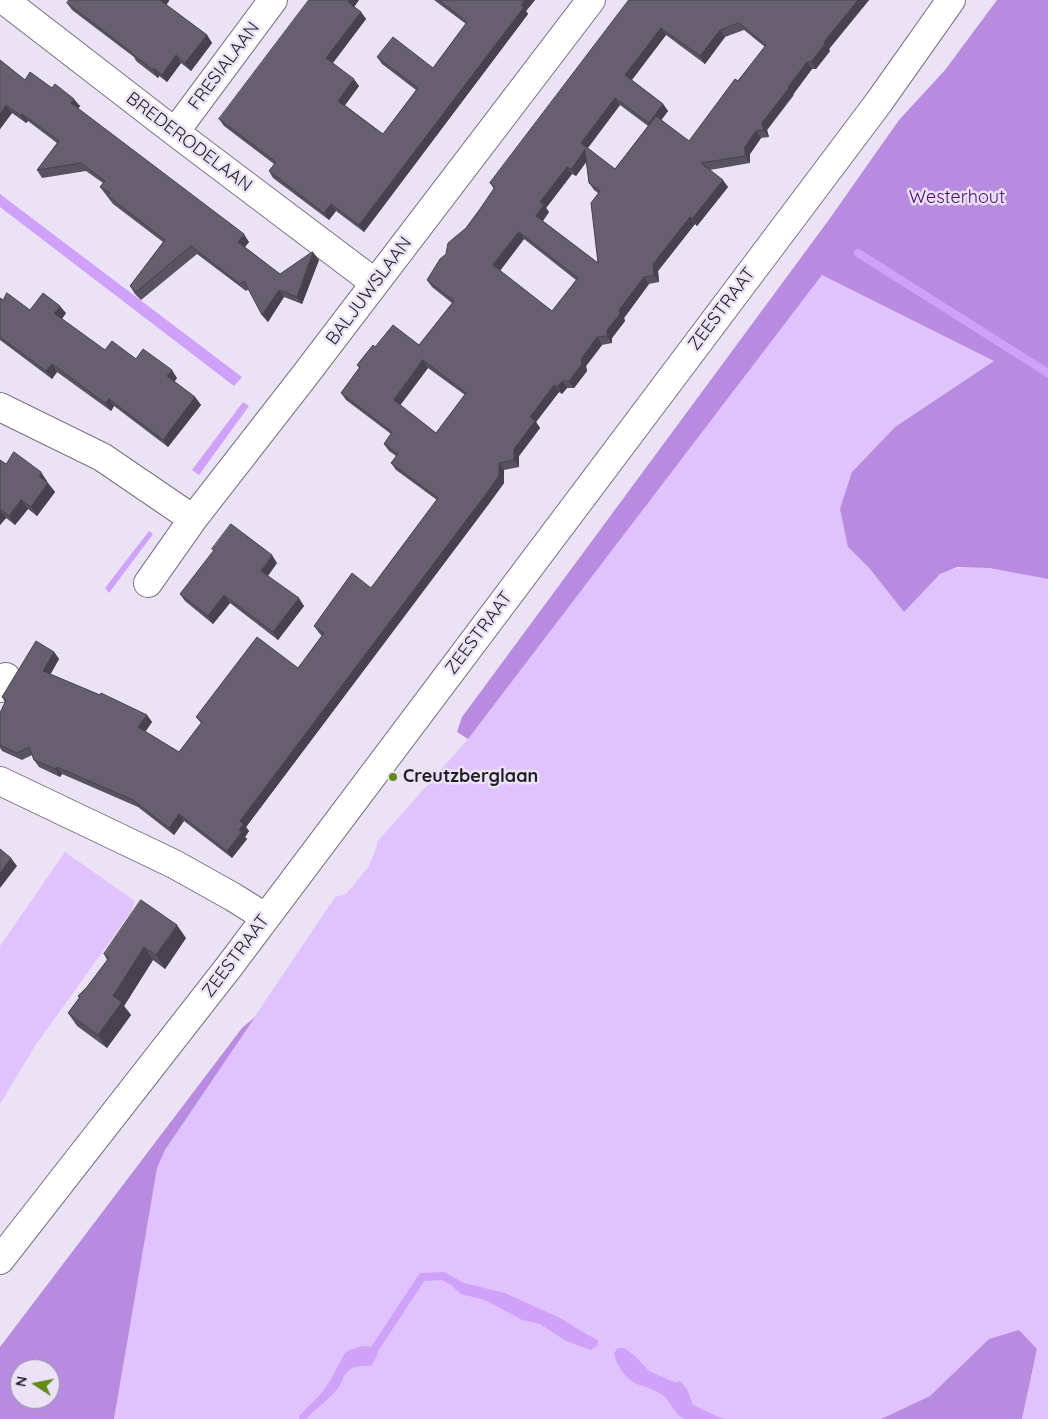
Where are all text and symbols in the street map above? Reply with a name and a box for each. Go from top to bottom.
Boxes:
street label: FRESIALAAN [184,18,264,114]
street label: BREDERODELAAN [122,88,256,196]
park label: Westerhout [909,187,1005,209]
street label: BALJUWSLAAN [321,233,417,349]
street label: ZEESTRAAT [684,263,760,355]
street label: ZEESTRAAT [441,587,517,679]
place label: Creutzberglaan [403,766,538,788]
marker: Creutzberglaan [387,771,399,783]
street label: ZEESTRAAT [198,910,274,1002]
north arrow [10,1359,60,1409]
text: N [11,1375,31,1388]

